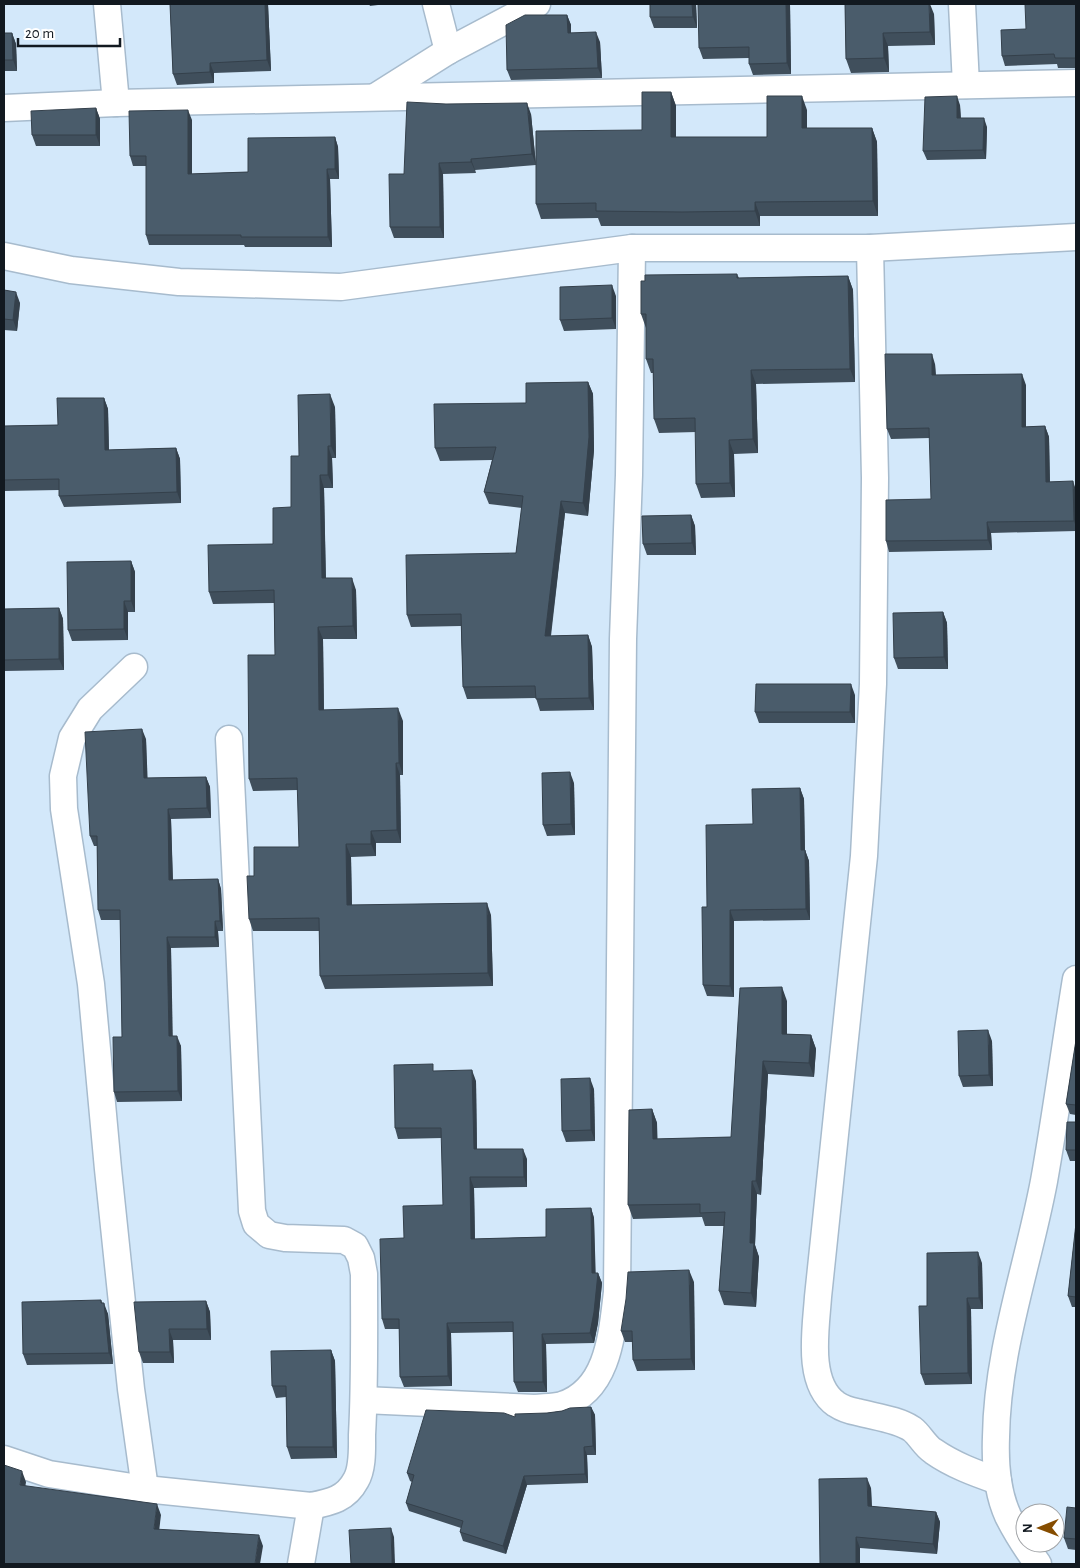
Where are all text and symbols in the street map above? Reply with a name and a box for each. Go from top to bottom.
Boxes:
scale bar [18,15,120,47]
text: 20 m [25,26,54,41]
north arrow [1015,1503,1065,1553]
text: N [1021,1523,1035,1533]

